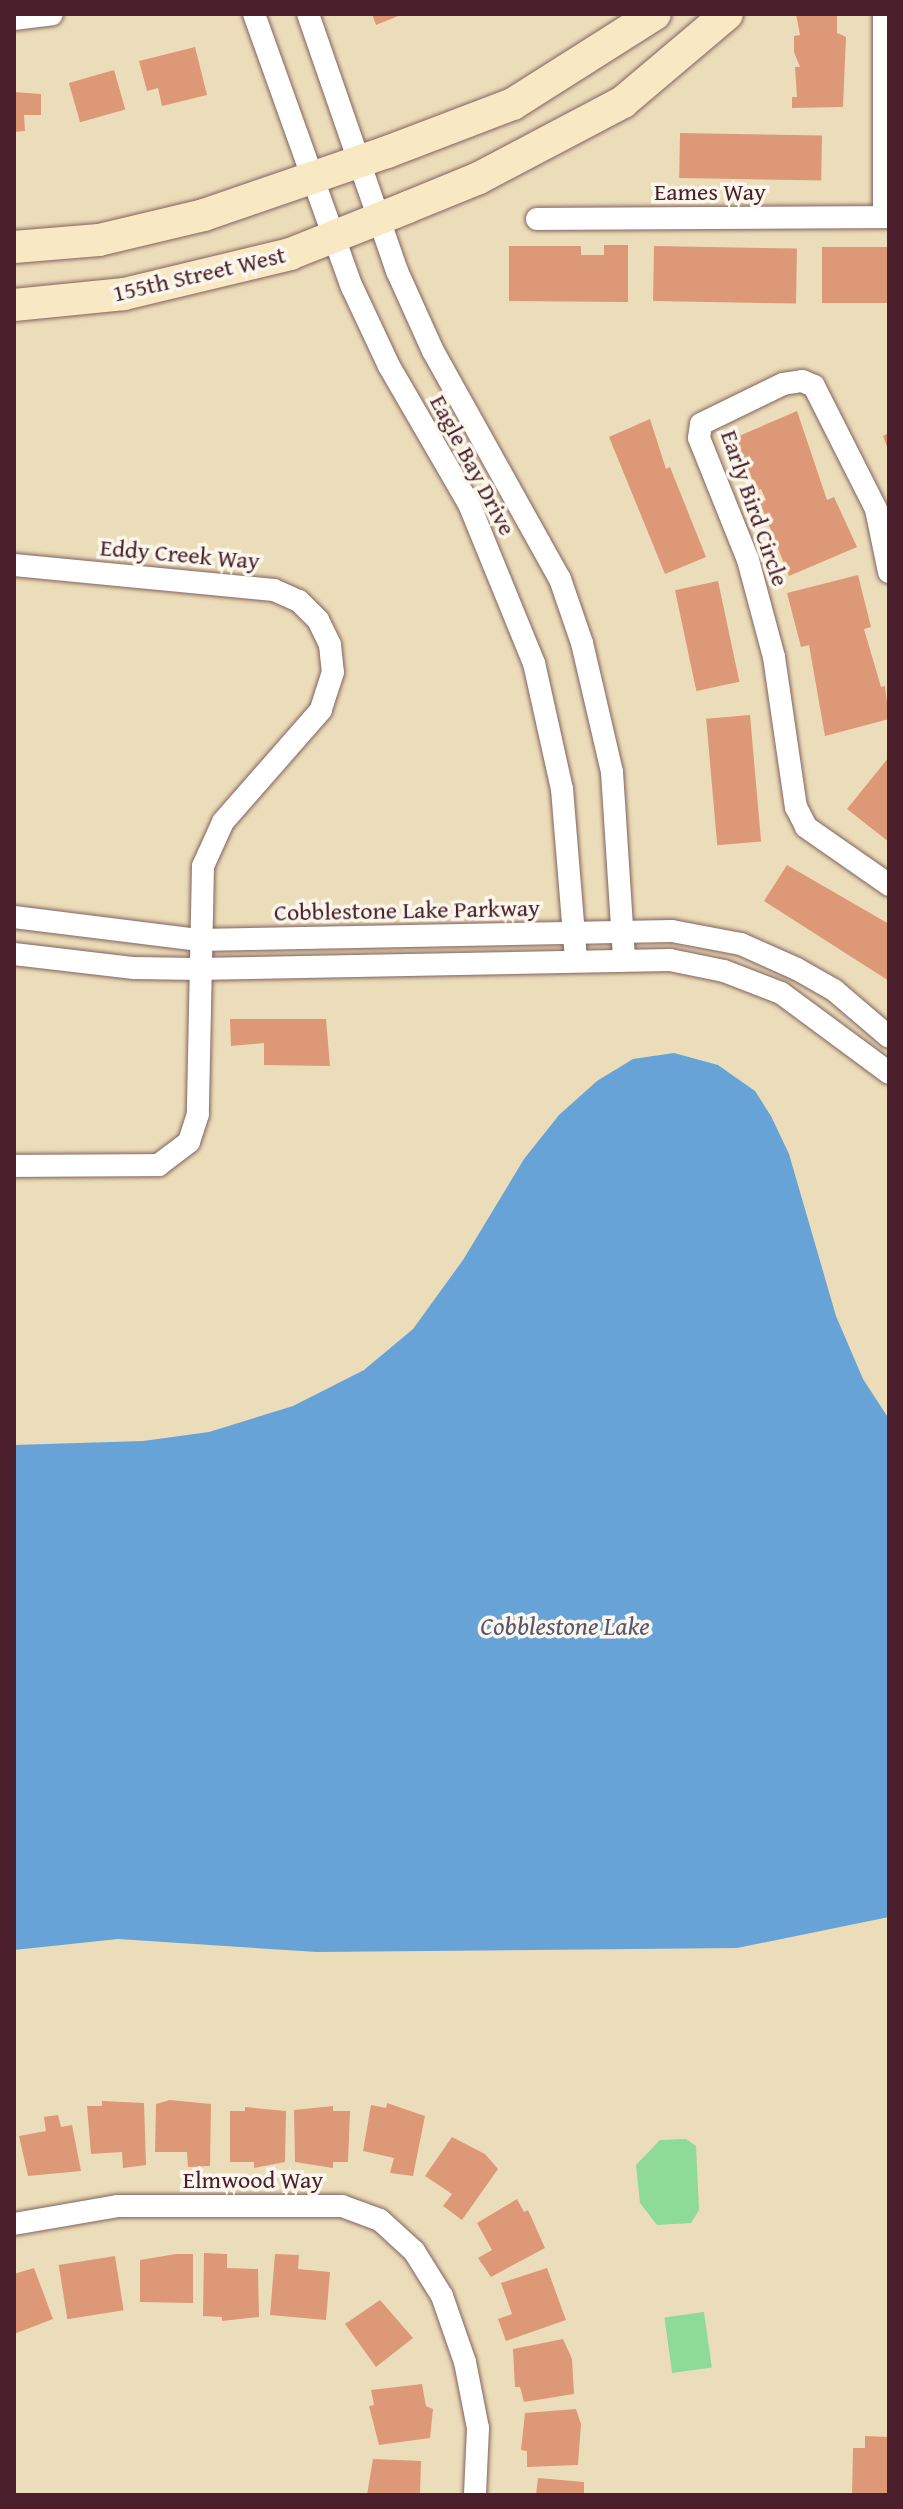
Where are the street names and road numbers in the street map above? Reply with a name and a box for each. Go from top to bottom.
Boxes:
street label: Eames Way [654,178,766,206]
street label: 155th Street West [110,240,288,308]
street label: Eagle Bay Drive [424,390,522,540]
street label: Early Bird Circle [715,426,795,590]
street label: Eddy Creek Way [99,533,261,575]
street label: Cobblestone Lake Parkway [274,893,540,927]
street label: Elmwood Way [183,2166,323,2194]

